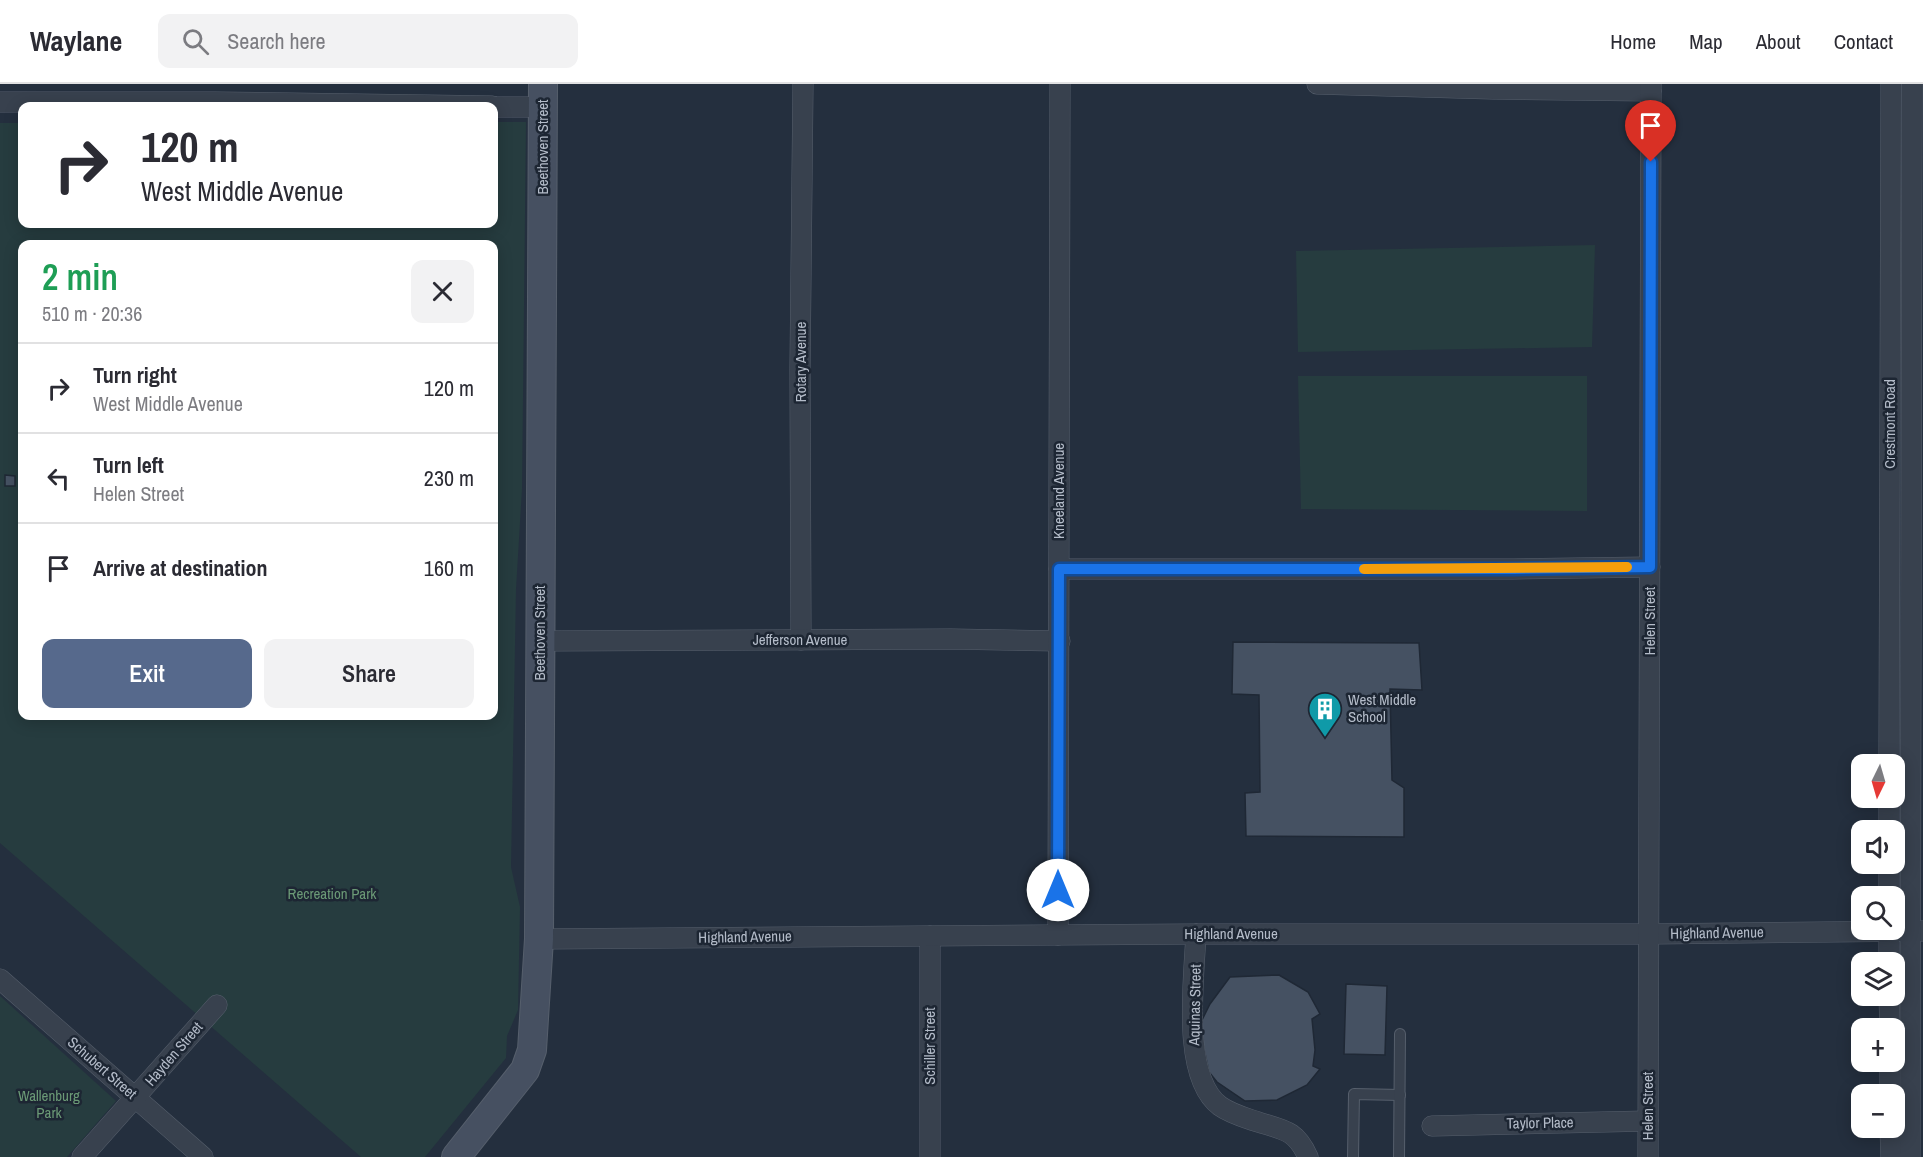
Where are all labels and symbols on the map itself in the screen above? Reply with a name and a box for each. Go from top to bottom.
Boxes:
street label: Beethoven Street [532,99,553,195]
pin [1625,100,1676,162]
street label: Rotary Avenue [790,322,811,402]
street label: Crestmont Road [1879,379,1900,469]
street label: Kneeland Avenue [1048,443,1069,539]
street label: Beethoven Street [529,585,550,681]
street label: Helen Street [1639,586,1660,655]
street label: Jefferson Avenue [753,629,847,650]
place label: West Middle School [1348,689,1416,727]
building icon: West Middle School [1307,691,1343,738]
north arrow [1851,754,1905,808]
position arrow [1026,858,1090,922]
park label: Recreation Park [288,883,377,904]
street label: Highland Avenue [1670,921,1764,944]
street label: Highland Avenue [1184,923,1278,944]
street label: Highland Avenue [698,925,792,948]
street label: Aquinas Street [1183,964,1206,1047]
street label: Schiller Street [919,1007,940,1085]
street label: Hayden Street [140,1017,208,1090]
street label: Schubert Street [63,1032,142,1104]
street label: Helen Street [1637,1071,1658,1140]
park label: Wallenburg Park [18,1085,80,1123]
street label: Taylor Place [1506,1111,1574,1134]

